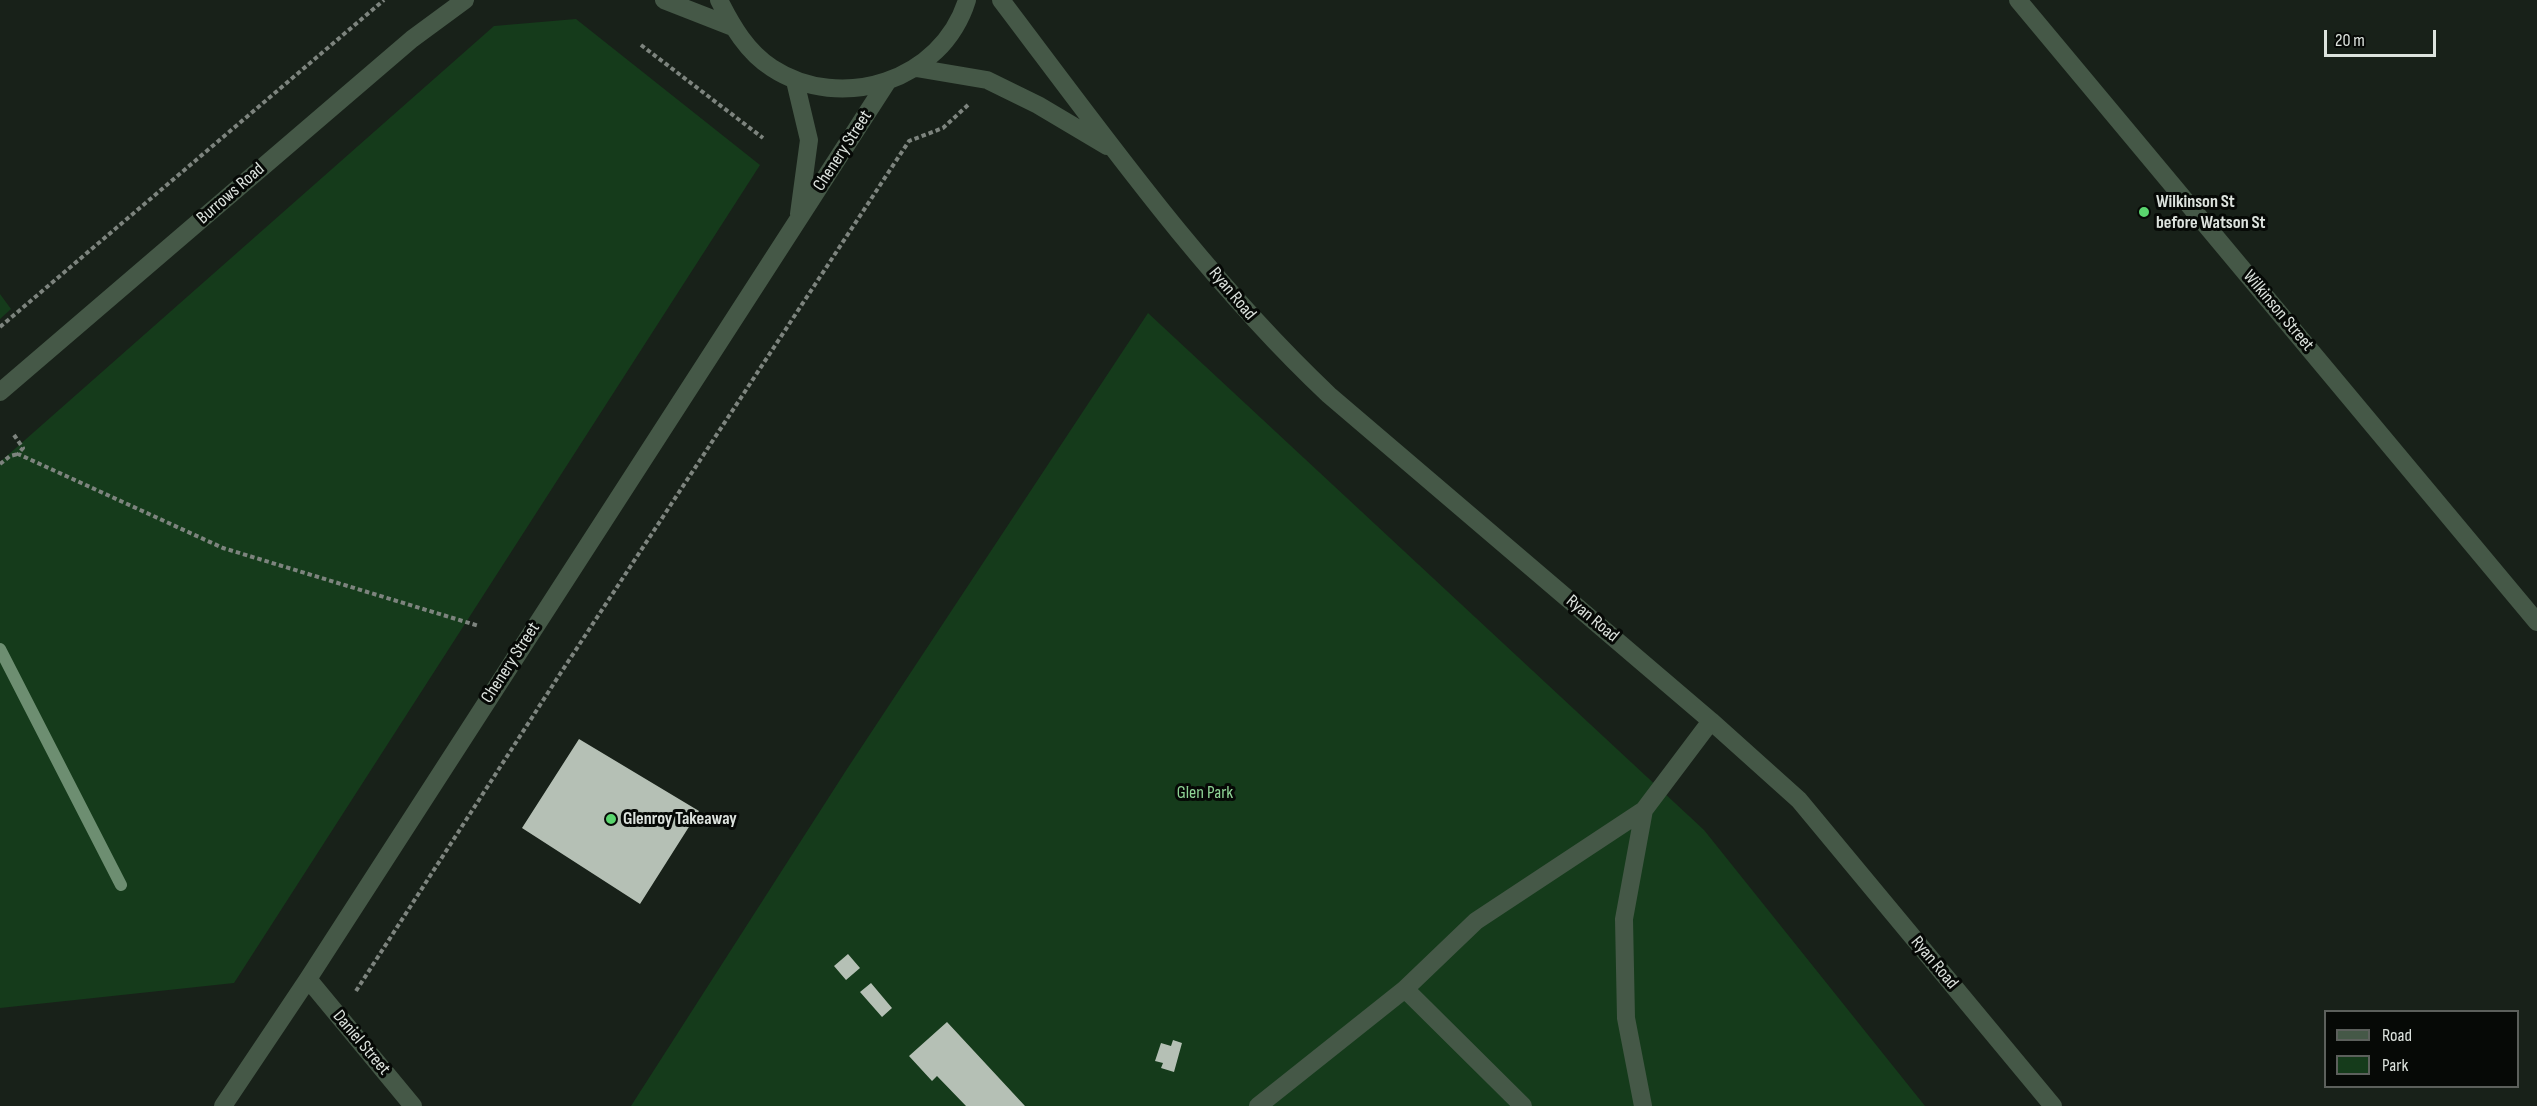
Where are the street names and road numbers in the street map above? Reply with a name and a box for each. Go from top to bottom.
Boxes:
street label: Chenery Street [809,107,877,195]
street label: Burrows Road [193,159,269,229]
street label: Ryan Road [1204,263,1260,325]
street label: Wilkinson Street [2238,266,2318,356]
street label: Ryan Road [1561,591,1623,647]
street label: Chenery Street [477,619,545,707]
street label: Ryan Road [1906,932,1962,994]
street label: Daniel Street [328,1006,394,1080]

